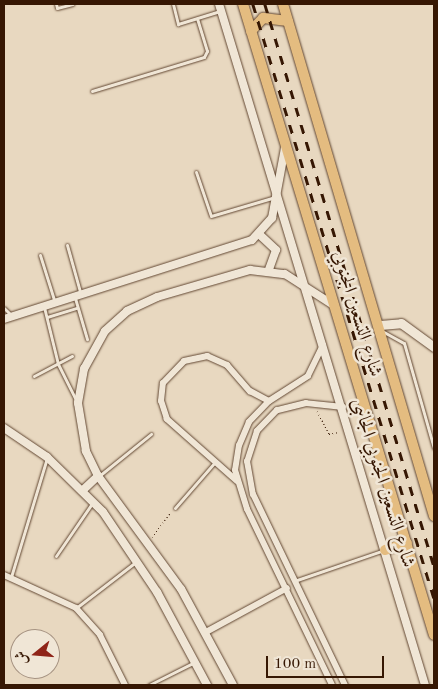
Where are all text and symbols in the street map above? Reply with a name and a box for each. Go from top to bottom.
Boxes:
street label: شارع التسعين الجنوبي [326,248,386,380]
street label: شارع التسعين الجنوبي الجانبى [345,396,419,570]
north arrow [10,629,60,679]
scale bar [268,646,386,678]
text: ش [13,649,30,667]
text: 100 m [274,657,316,672]

